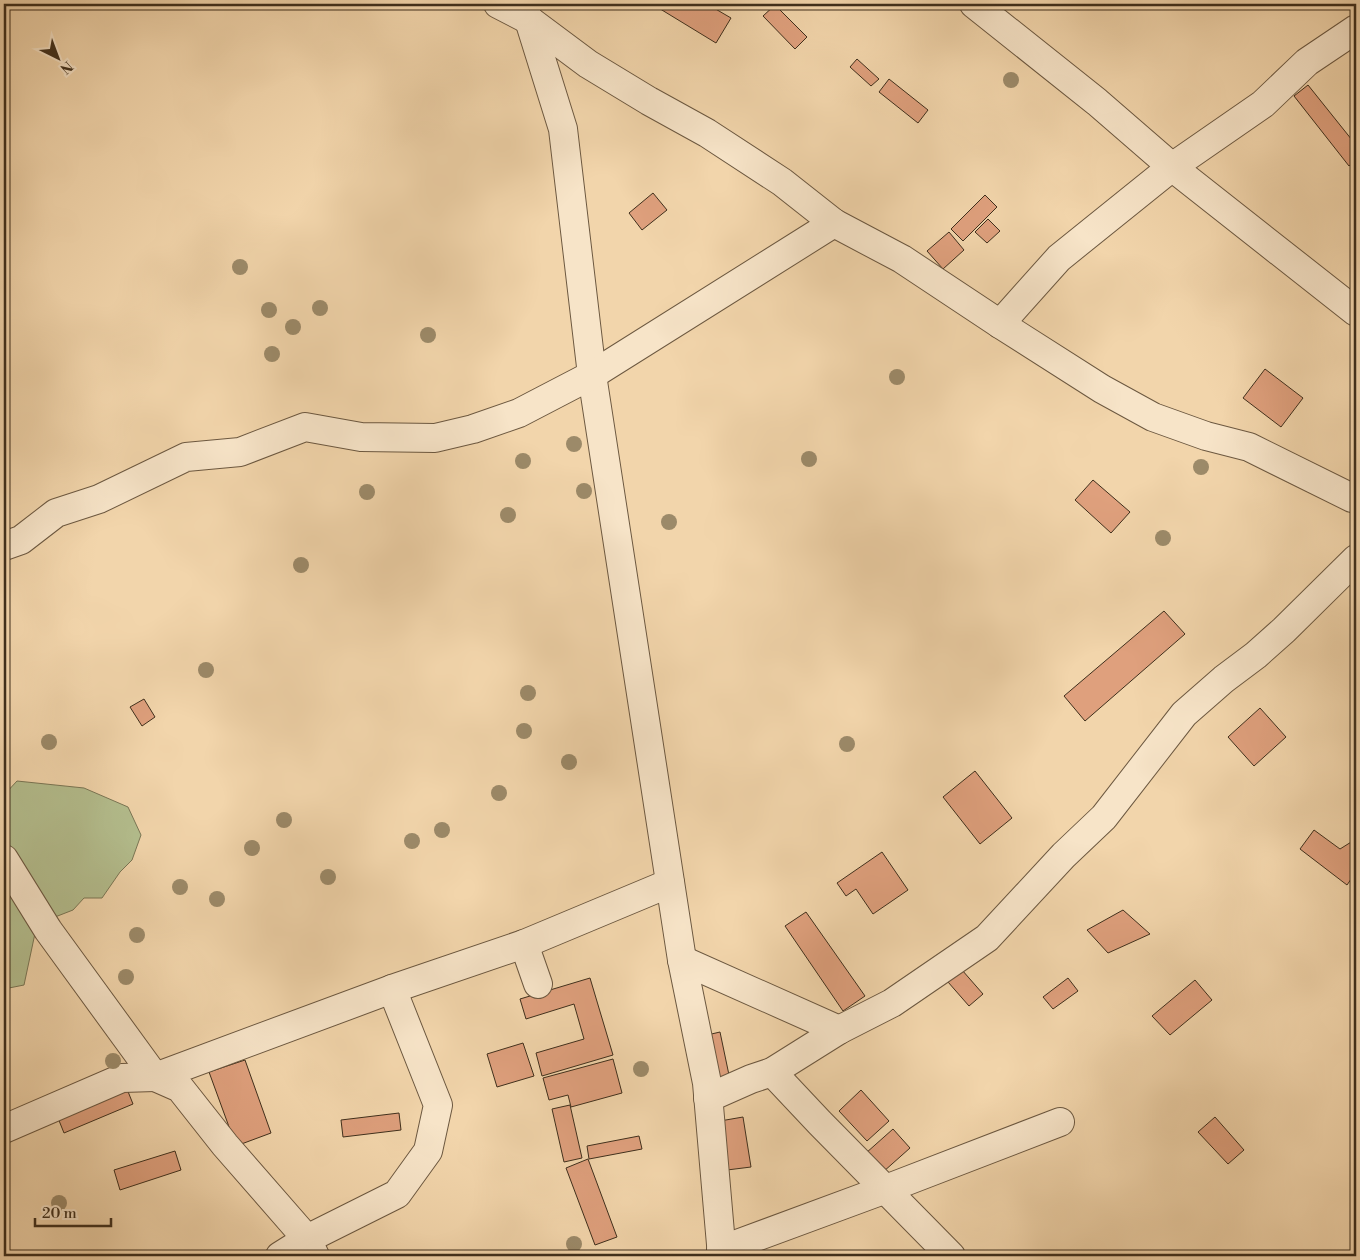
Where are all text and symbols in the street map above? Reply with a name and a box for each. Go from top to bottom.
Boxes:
north arrow [32,32,82,82]
text: N [56,57,76,77]
scale bar [35,1195,111,1227]
text: 20 m [42,1204,77,1223]

